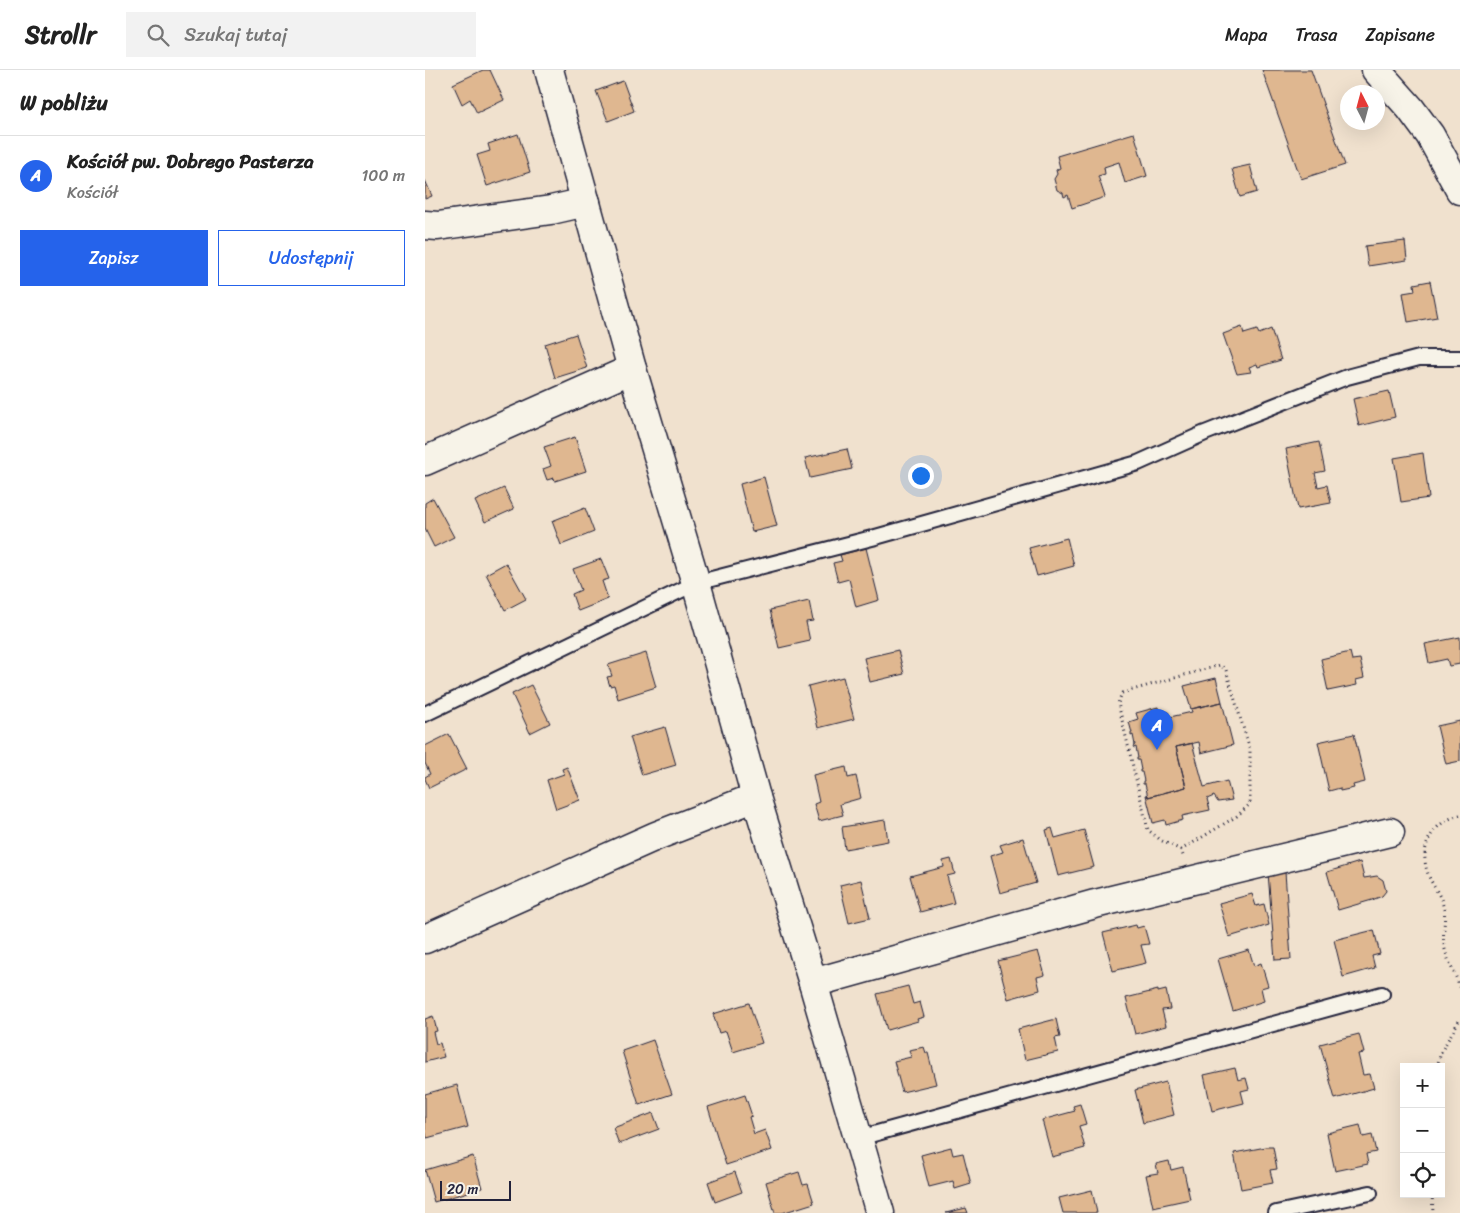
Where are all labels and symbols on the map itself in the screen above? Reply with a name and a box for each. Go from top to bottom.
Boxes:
north arrow [1340,85,1385,130]
your location [908,463,934,489]
pin: A [1141,709,1173,750]
scale bar [440,1178,511,1201]

